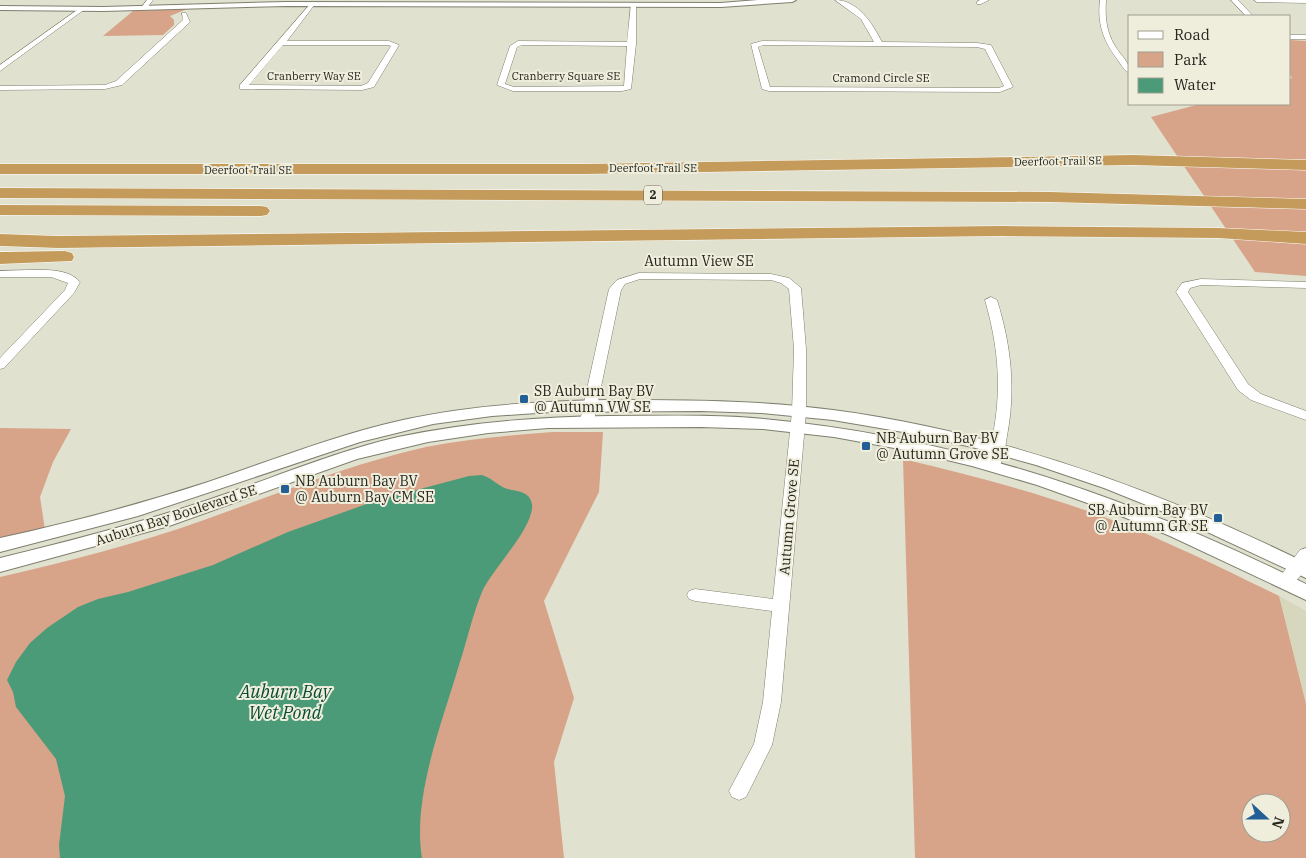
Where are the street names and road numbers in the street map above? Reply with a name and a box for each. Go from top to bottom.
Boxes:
street label: Cranberry Way SE [267,69,361,83]
street label: Cranberry Square SE [512,69,620,83]
street label: Cramond Circle SE [832,71,930,85]
street label: Deerfoot Trail SE [1014,153,1102,169]
street label: Deerfoot Trail SE [609,161,697,175]
street label: Deerfoot Trail SE [204,163,292,177]
road number: 2 [644,186,662,204]
street label: Autumn View SE [644,252,754,270]
street label: Autumn Grove SE [775,458,803,576]
street label: Auburn Bay Boulevard SE [93,480,259,550]

